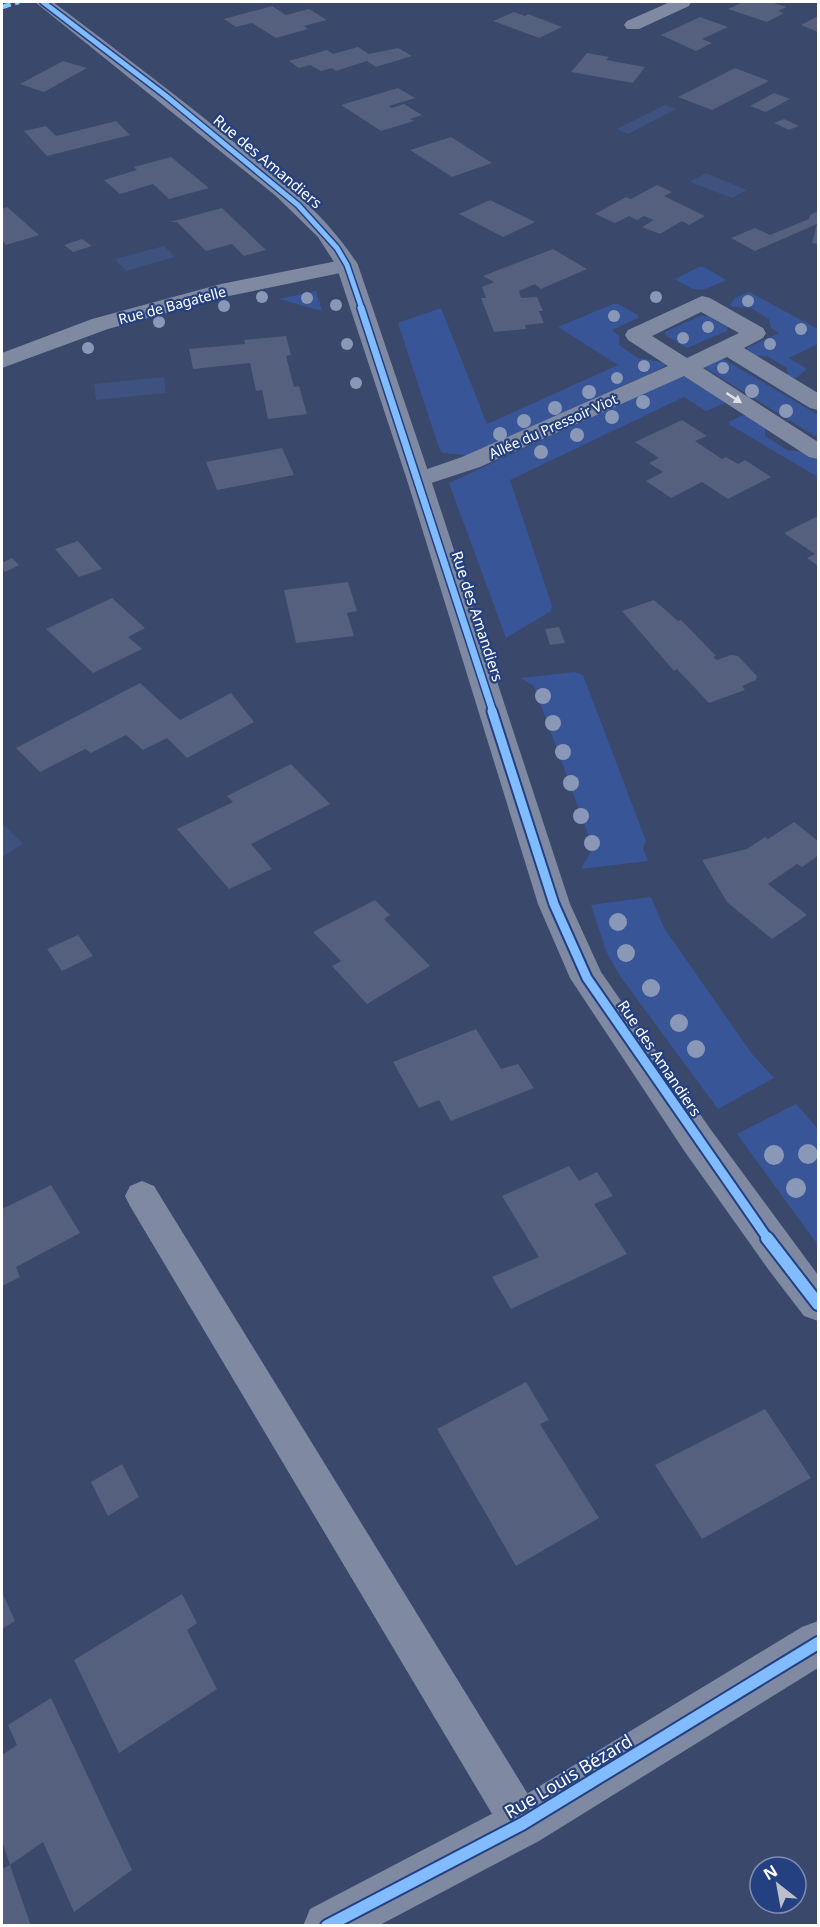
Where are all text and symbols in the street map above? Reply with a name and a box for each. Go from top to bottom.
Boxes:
street label: Rue des Amandiers [209,110,327,212]
street label: Rue de Bagatelle [116,281,228,328]
street label: Allée du Pressoir Viot [486,389,620,463]
one-way arrow [725,392,742,403]
street label: Rue des Amandiers [447,548,509,684]
street label: Rue des Amandiers [614,996,706,1120]
street label: Rue Louis Bézard [500,1728,636,1824]
north arrow [748,1855,808,1915]
text: N [759,1859,782,1885]

